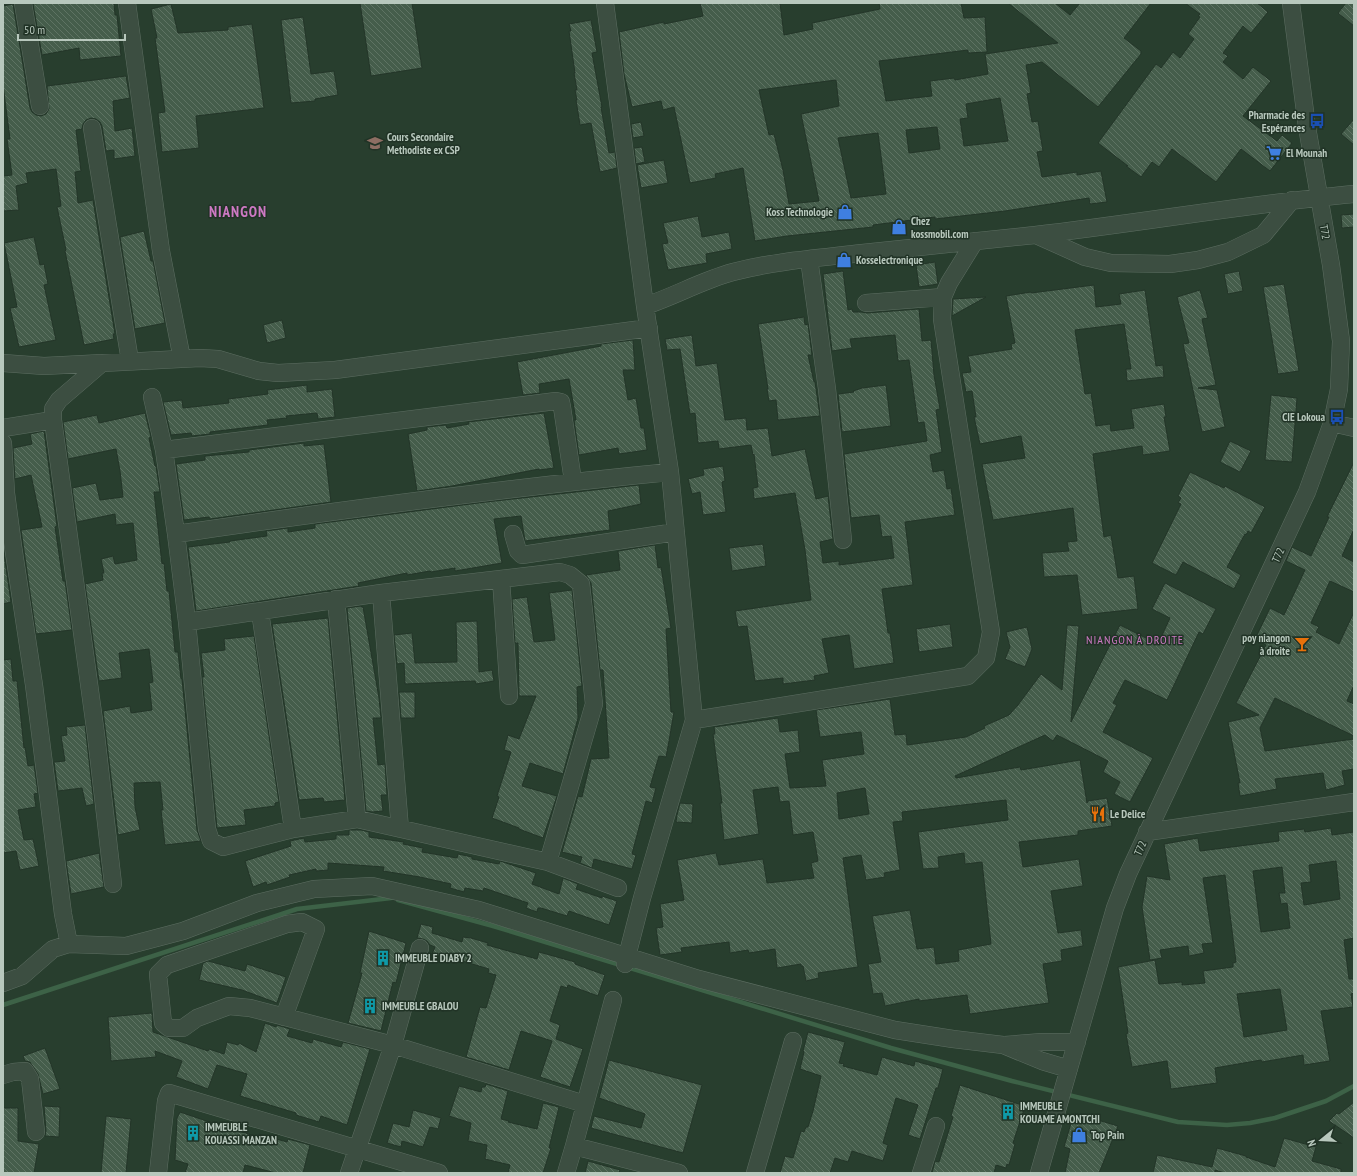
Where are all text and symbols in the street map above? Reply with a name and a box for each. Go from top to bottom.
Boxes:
scale bar [18,16,125,42]
text: 50 m [24,22,45,37]
place label: Pharmacie des Espérances [1248,108,1305,135]
bus stop icon: Pharmacie des Espérances [1308,112,1326,130]
place label: Cours Secondaire Methodiste ex CSP [387,130,460,157]
school or university icon: Cours Secondaire Methodiste ex CSP [366,134,384,152]
supermarket icon: El Mounah [1265,144,1283,162]
place label: El Mounah [1286,146,1327,160]
district label: NIANGON [209,202,267,221]
shop icon: Koss Technologie [836,203,854,221]
place label: Koss Technologie [766,205,833,219]
place label: Chez kossmobil.com [911,214,968,241]
shop icon: Chez kossmobil.com [890,218,908,236]
street label: T72 [1317,223,1333,241]
shop icon: Kosselectronique [835,251,853,269]
place label: Kosselectronique [856,253,923,267]
bus stop icon: CIE Lokoua [1328,408,1346,426]
place label: CIE Lokoua [1282,410,1325,424]
street label: T72 [1269,545,1287,565]
place label: poy niangon à droite [1242,631,1290,658]
district label: NIANGON À DROITE [1086,632,1184,647]
bar icon: poy niangon à droite [1293,635,1311,653]
restaurant icon: Le Delice [1089,805,1107,823]
place label: Le Delice [1110,807,1146,821]
street label: T72 [1131,838,1149,858]
building icon: IMMEUBLE DIABY 2 [374,949,392,967]
place label: IMMEUBLE DIABY 2 [395,951,472,965]
building icon: IMMEUBLE GBALOU [361,997,379,1015]
place label: IMMEUBLE GBALOU [382,999,459,1013]
place label: IMMEUBLE KOUAME AMONTCHI [1020,1099,1100,1126]
building icon: IMMEUBLE KOUAME AMONTCHI [999,1103,1017,1121]
place label: IMMEUBLE KOUASSI MANZAN [205,1120,277,1147]
north arrow [1301,1120,1341,1160]
building icon: IMMEUBLE KOUASSI MANZAN [184,1124,202,1142]
shop icon: Top Pain [1070,1126,1088,1144]
place label: Top Pain [1091,1128,1124,1142]
text: N [1304,1138,1319,1148]

